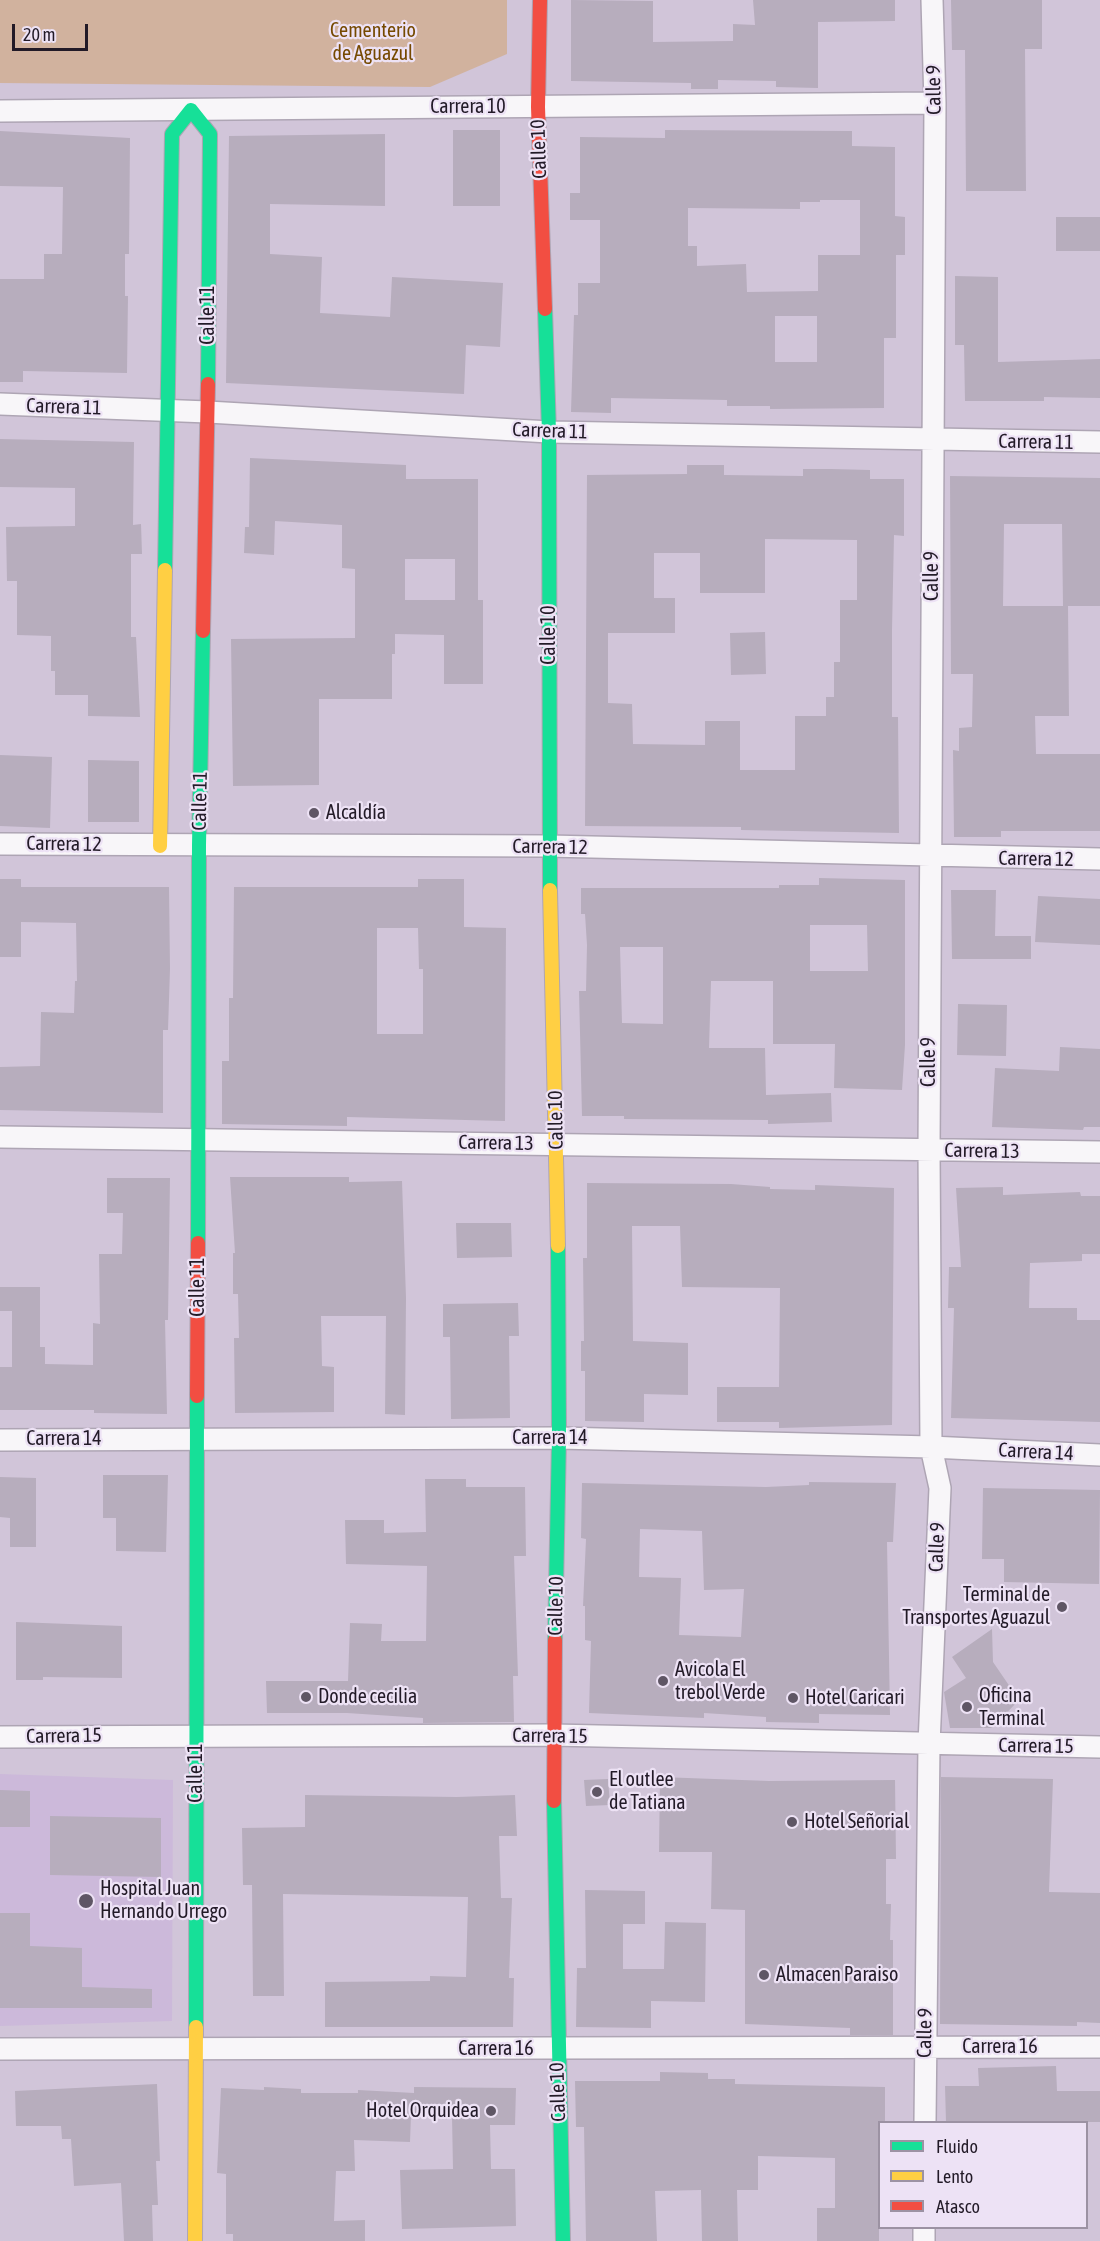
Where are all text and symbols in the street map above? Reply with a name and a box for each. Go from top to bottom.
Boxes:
scale bar [15,12,92,50]
park label: Cementerio de Aguazul [330,19,416,66]
text: 20 m [23,24,55,45]
street label: Calle 9 [922,65,946,115]
street label: Carrera 10 [430,95,506,119]
street label: Calle 10 [526,119,552,179]
street label: Calle 11 [196,285,220,345]
street label: Carrera 11 [26,394,102,420]
street label: Carrera 11 [512,418,588,444]
street label: Carrera 11 [998,429,1074,455]
street label: Calle 9 [920,551,944,601]
street label: Calle 10 [537,605,561,665]
street label: Calle 11 [187,771,213,831]
place label: Alcaldía [326,801,386,825]
marker: Alcaldía [307,806,321,820]
street label: Carrera 12 [26,831,102,857]
street label: Carrera 12 [512,834,588,860]
street label: Carrera 12 [998,846,1074,872]
street label: Calle 9 [917,1037,941,1087]
street label: Calle 10 [543,1090,569,1150]
street label: Carrera 13 [458,1130,534,1156]
street label: Carrera 13 [944,1138,1020,1164]
street label: Calle 11 [186,1257,210,1317]
street label: Carrera 14 [512,1426,588,1450]
street label: Carrera 14 [26,1427,102,1451]
street label: Carrera 14 [998,1438,1074,1466]
street label: Calle 9 [924,1522,950,1572]
street label: Calle 10 [543,1576,569,1636]
place label: Terminal de Transportes Aguazul [902,1583,1050,1630]
marker: Terminal de Transportes Aguazul [1055,1600,1069,1614]
place label: Avicola El trebol Verde [675,1658,765,1705]
marker: Avicola El trebol Verde [656,1674,670,1688]
place label: Oficina Terminal [979,1684,1045,1731]
place label: Donde cecilia [318,1685,417,1709]
place label: Hotel Caricari [805,1686,905,1710]
marker: Donde cecilia [299,1690,313,1704]
marker: Hotel Caricari [786,1691,800,1705]
marker: Oficina Terminal [960,1700,974,1714]
street label: Carrera 15 [26,1723,102,1749]
street label: Carrera 15 [512,1723,588,1749]
street label: Carrera 15 [998,1733,1074,1759]
street label: Calle 11 [184,1743,208,1803]
place label: El outlee de Tatiana [609,1768,686,1815]
marker: El outlee de Tatiana [590,1785,604,1799]
place label: Hotel Señorial [804,1810,909,1834]
marker: Hotel Señorial [785,1815,799,1829]
place label: Hospital Juan Hernando Urrego [100,1877,227,1924]
marker: Hospital Juan Hernando Urrego [77,1892,95,1910]
place label: Almacen Paraiso [776,1963,898,1987]
marker: Almacen Paraiso [757,1968,771,1982]
street label: Calle 9 [913,2008,937,2058]
street label: Carrera 16 [962,2035,1038,2059]
street label: Carrera 16 [458,2037,534,2061]
street label: Calle 10 [545,2062,571,2122]
place label: Hotel Orquidea [366,2099,479,2123]
marker: Hotel Orquidea [484,2104,498,2118]
legend [878,2121,1088,2229]
text: Fluido [936,2136,978,2157]
text: Lento [936,2166,973,2187]
text: Atasco [936,2196,980,2217]

